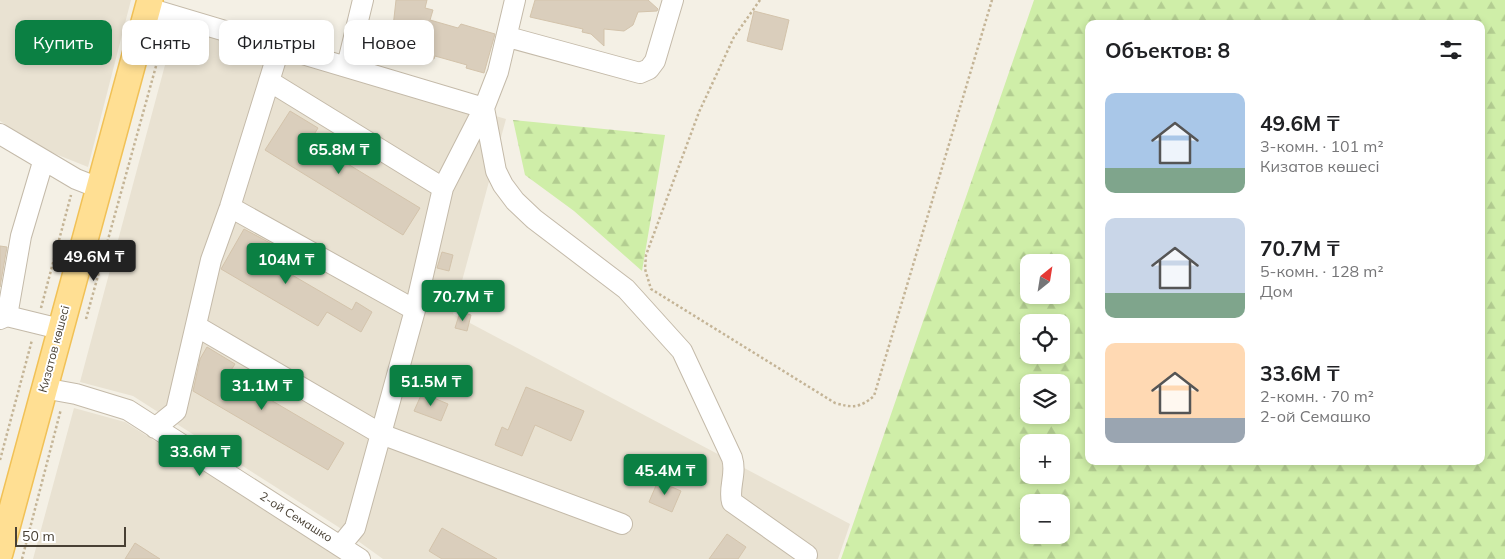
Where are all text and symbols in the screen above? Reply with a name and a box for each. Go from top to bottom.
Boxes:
chip: Купить [15,20,112,65]
chip: Снять [122,20,209,65]
chip: Фильтры [219,20,334,65]
chip: Новое [344,20,434,65]
icon: filters [1437,36,1465,64]
text: Объектов: 8 [1105,37,1230,63]
text: 49.6M ₸ [1260,110,1340,136]
icon: home [1145,113,1205,173]
pin: 65.8M ₸ [293,132,385,175]
text: 3-комн. · 101 m² [1260,136,1384,156]
text: 65.8M ₸ [309,139,369,159]
text: Кизатов көшесі [1260,156,1379,176]
text: 70.7M ₸ [1260,235,1340,261]
icon: home [1145,238,1205,298]
pin: 49.6M ₸ [48,240,140,282]
pin: 104M ₸ [245,242,327,285]
text: 49.6M ₸ [64,246,124,266]
text: 104M ₸ [258,249,314,269]
north arrow [1020,254,1070,304]
map controls [1020,254,1070,544]
text: 5-комн. · 128 m² [1260,261,1384,281]
pin: 70.7M ₸ [417,280,509,322]
text: Дом [1260,281,1293,301]
text: 70.7M ₸ [433,286,493,306]
street label: Кизатов көшесі [35,304,72,394]
button: locate [1020,314,1070,364]
text: 33.6M ₸ [1260,360,1340,386]
icon: home [1145,363,1205,423]
pin: 51.5M ₸ [385,364,477,407]
pin: 31.1M ₸ [216,368,308,411]
text: 51.5M ₸ [401,371,461,391]
button: layers [1020,374,1070,424]
text: 31.1M ₸ [232,375,292,395]
text: 2-комн. · 70 m² [1260,386,1374,406]
text: 2-ой Семашко [1260,406,1371,426]
pin: 33.6M ₸ [154,434,246,477]
button: + [1020,434,1070,484]
text: 33.6M ₸ [170,441,230,461]
pin: 45.4M ₸ [619,454,711,496]
text: 45.4M ₸ [635,460,695,480]
street label: 2-ой Семашко [257,488,336,545]
button: − [1020,494,1070,544]
scale bar [15,524,126,547]
text: 50 m [22,527,55,545]

